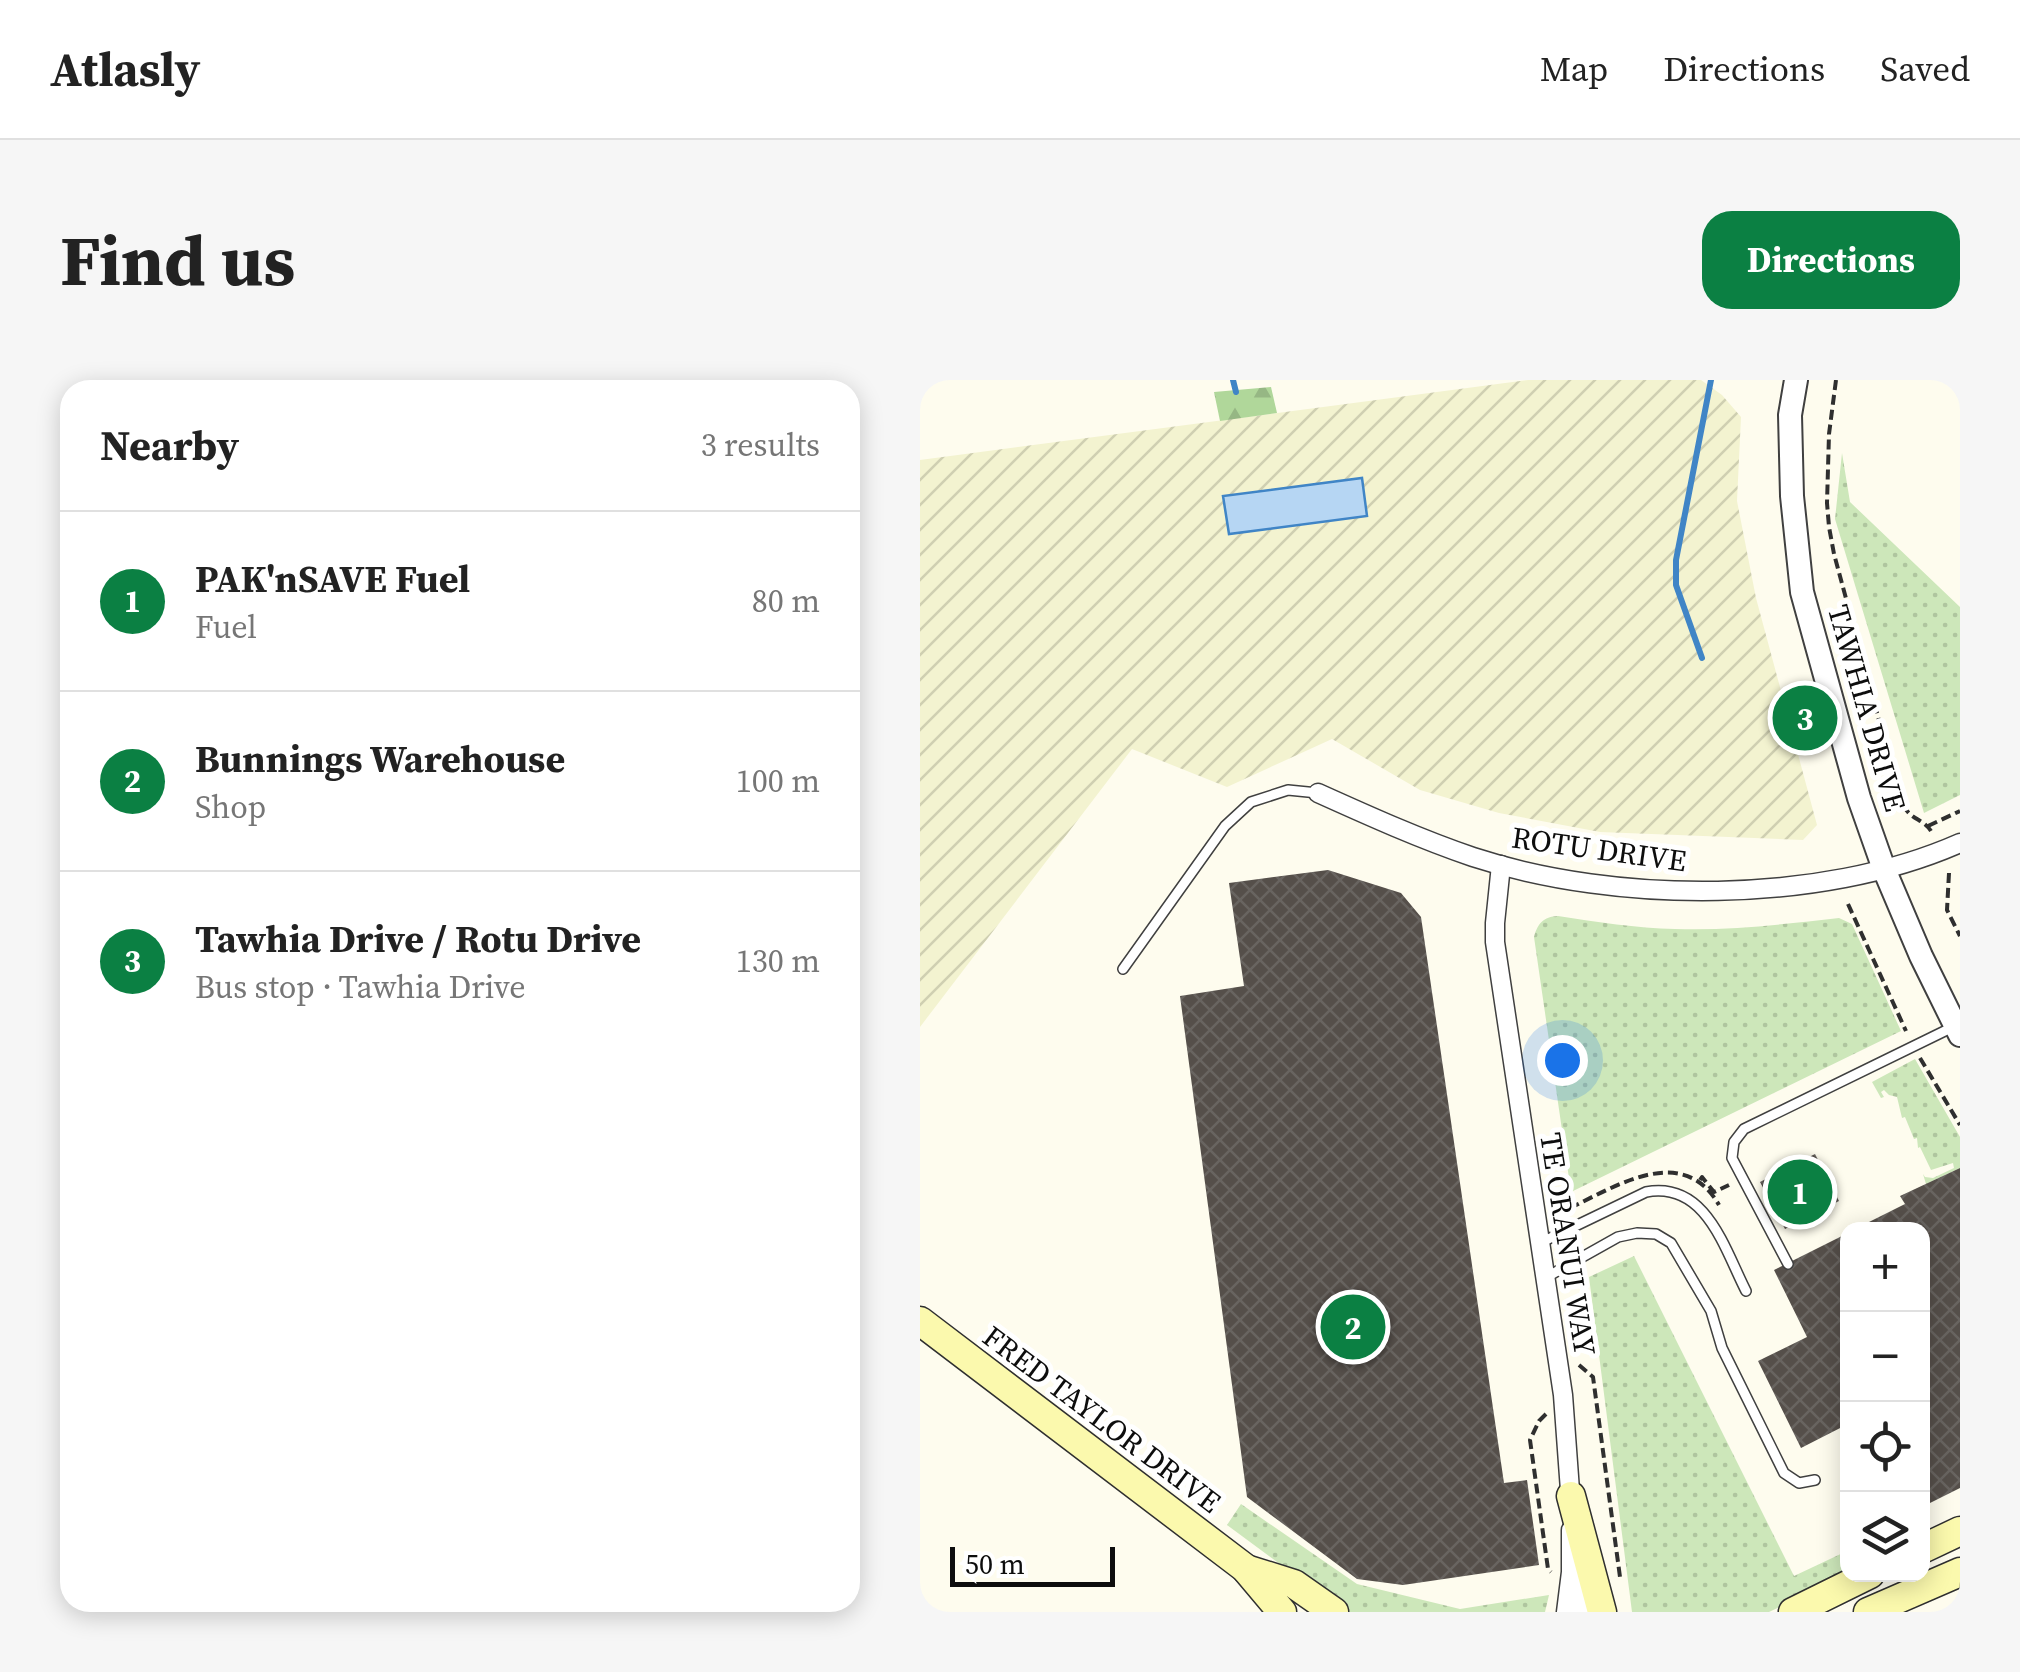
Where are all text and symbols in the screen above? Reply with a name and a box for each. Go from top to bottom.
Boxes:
text: Atlasly [50,36,200,102]
text: Map [1540,45,1608,93]
text: Directions [1663,45,1825,93]
text: Saved [1880,45,1970,93]
button: Directions [1702,211,1960,309]
text: Find us [60,212,295,308]
text: Nearby [100,416,239,474]
text: 3 results [701,423,820,467]
text: PAK'nSAVE Fuel [195,553,470,605]
text: 1 [124,579,141,623]
text: 80 m [752,579,820,623]
street label: TAWHIA DRIVE [1818,600,1916,816]
text: Fuel [195,605,257,649]
pin: 3 [1772,680,1838,756]
text: Bunnings Warehouse [195,733,565,785]
text: 2 [124,759,141,803]
text: 100 m [736,759,820,803]
text: Shop [195,785,266,829]
street label: ROTU DRIVE [1509,816,1689,882]
text: Tawhia Drive / Rotu Drive [195,913,641,965]
text: 3 [124,939,141,983]
text: 130 m [736,939,820,983]
text: Bus stop · Tawhia Drive [195,965,526,1009]
your location [1537,1035,1588,1086]
street label: TE ORANUI WAY [1530,1130,1606,1358]
pin: 1 [1768,1154,1832,1230]
map controls [1840,1222,1930,1582]
button: + [1840,1222,1930,1312]
pin: 2 [1320,1290,1386,1364]
button: − [1840,1312,1930,1402]
street label: FRED TAYLOR DRIVE [975,1316,1229,1522]
button: locate [1840,1402,1930,1492]
button: layers [1840,1492,1930,1582]
scale bar [950,1542,1115,1586]
text: 50 m [965,1545,1025,1583]

